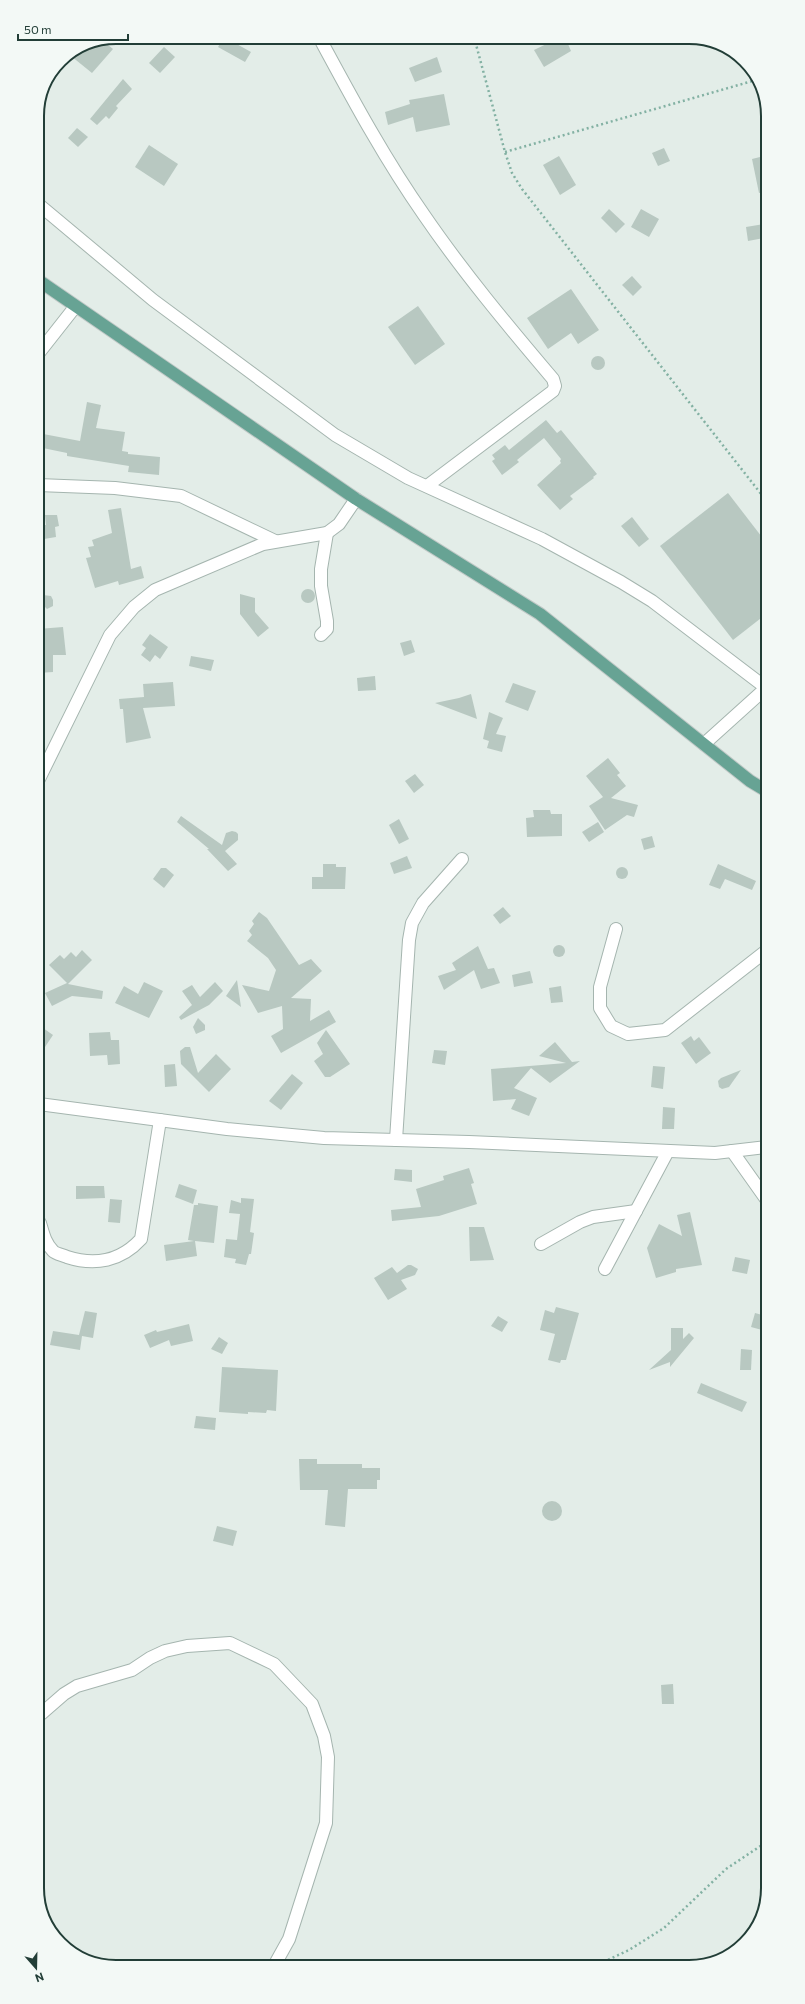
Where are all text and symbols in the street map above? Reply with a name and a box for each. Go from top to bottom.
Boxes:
scale bar [18,16,128,42]
text: 50 m [24,22,52,36]
north arrow [16,1948,56,1988]
text: N [33,1970,46,1985]

